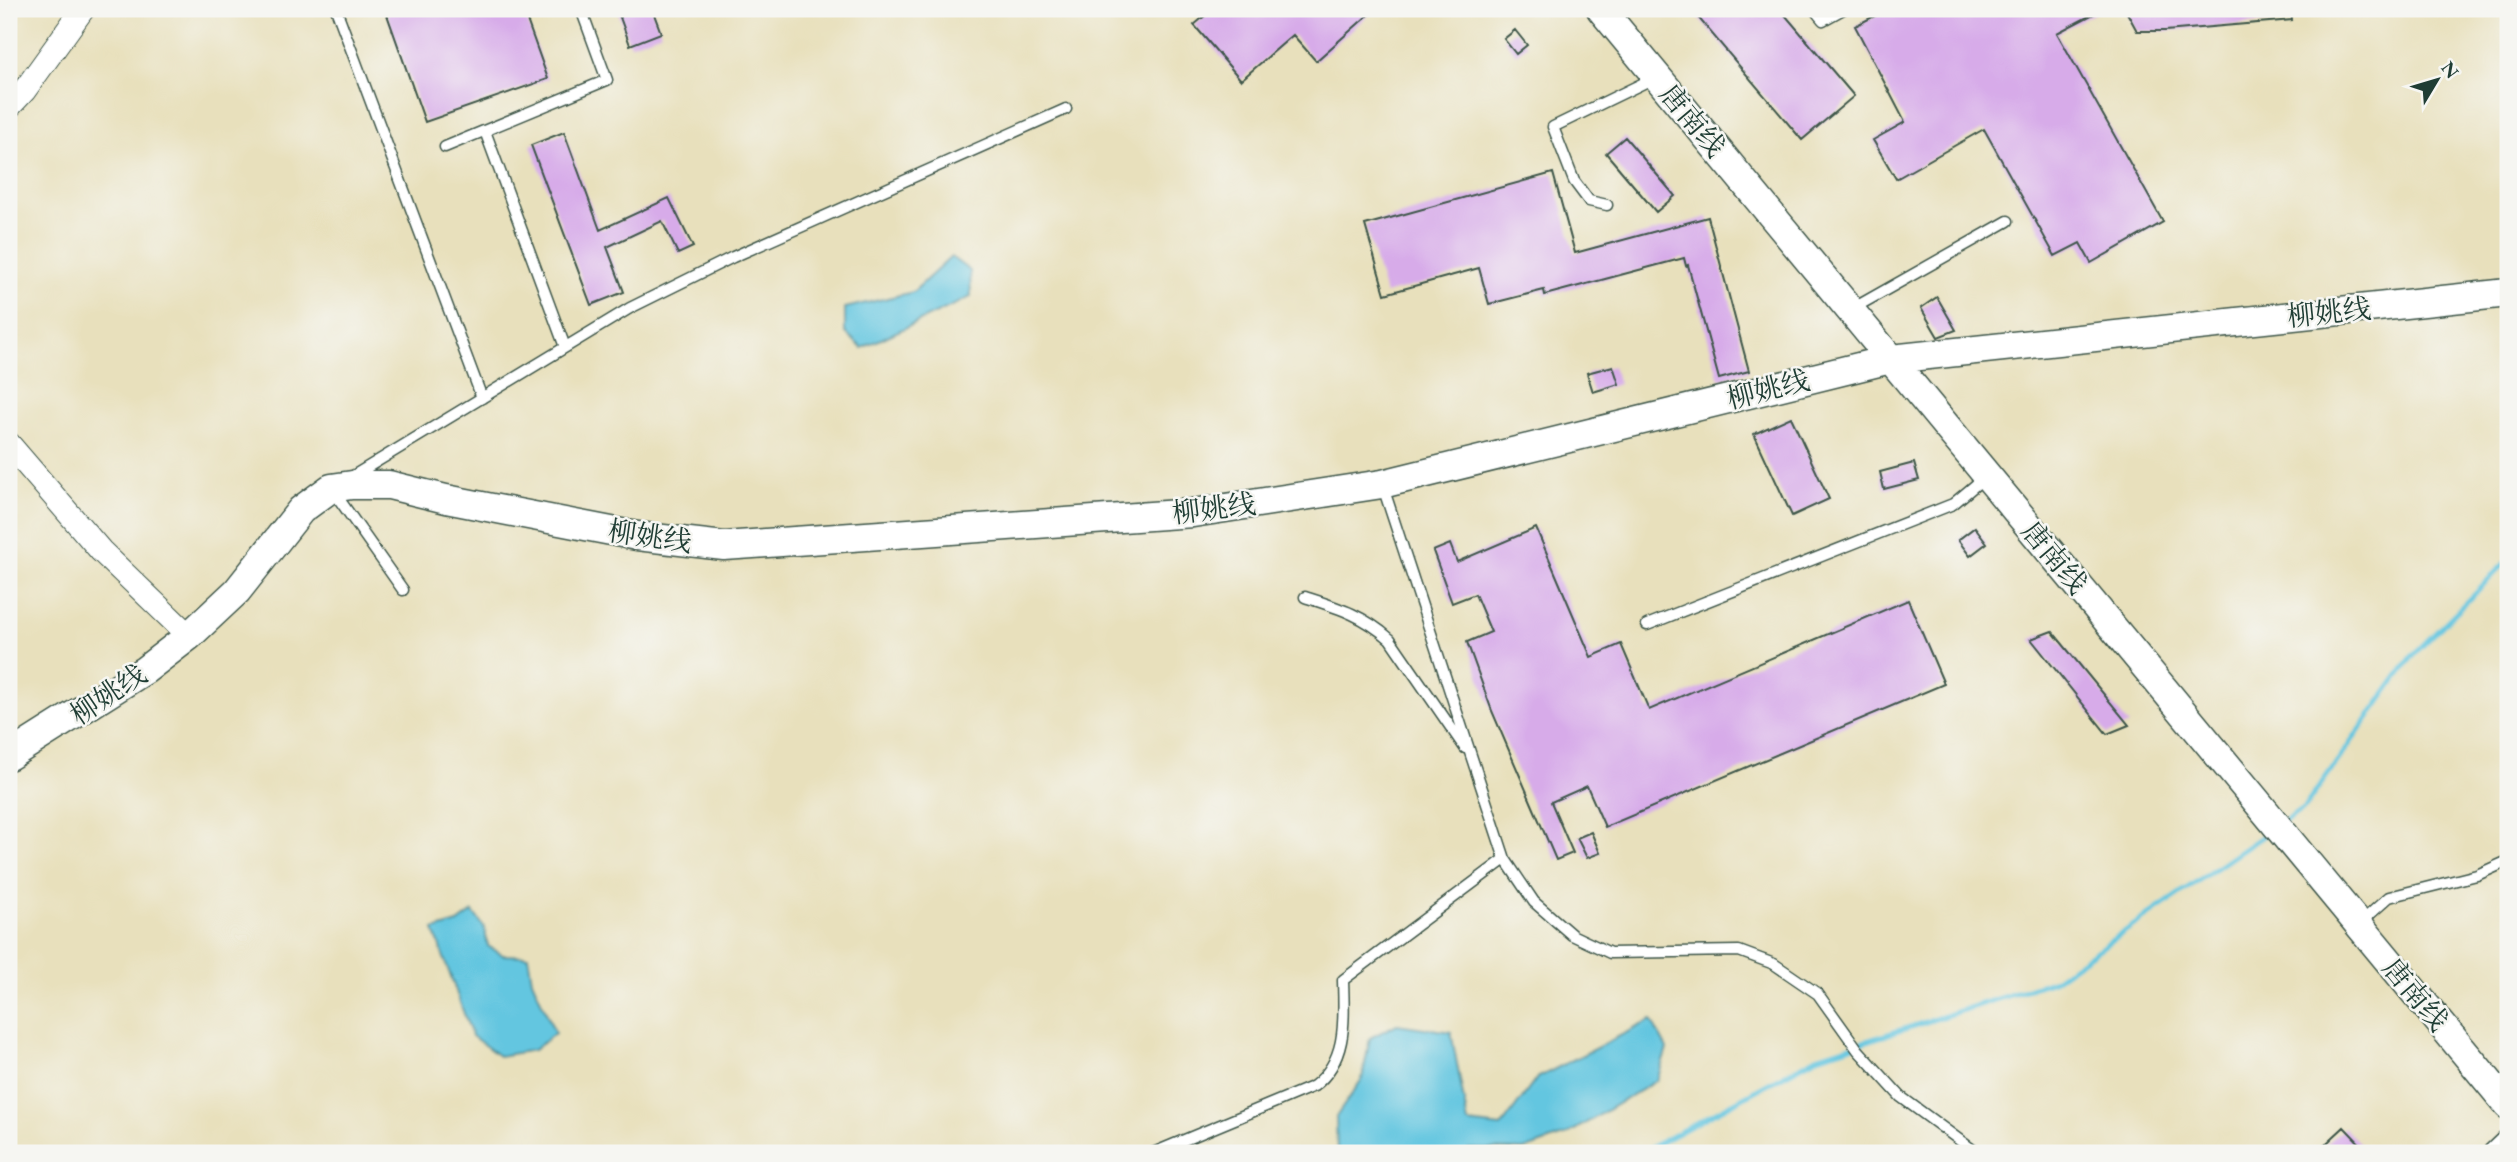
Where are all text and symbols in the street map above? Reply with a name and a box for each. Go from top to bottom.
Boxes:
north arrow [2402,46,2472,116]
text: N [2435,56,2465,84]
street label: 唐南线 [1652,76,1734,164]
street label: 柳姚线 [2285,290,2373,334]
street label: 柳姚线 [1723,361,1813,417]
street label: 柳姚线 [1170,485,1258,531]
street label: 柳姚线 [606,512,694,560]
street label: 唐南线 [2014,513,2096,601]
street label: 柳姚线 [63,656,153,732]
street label: 唐南线 [2375,950,2457,1038]

